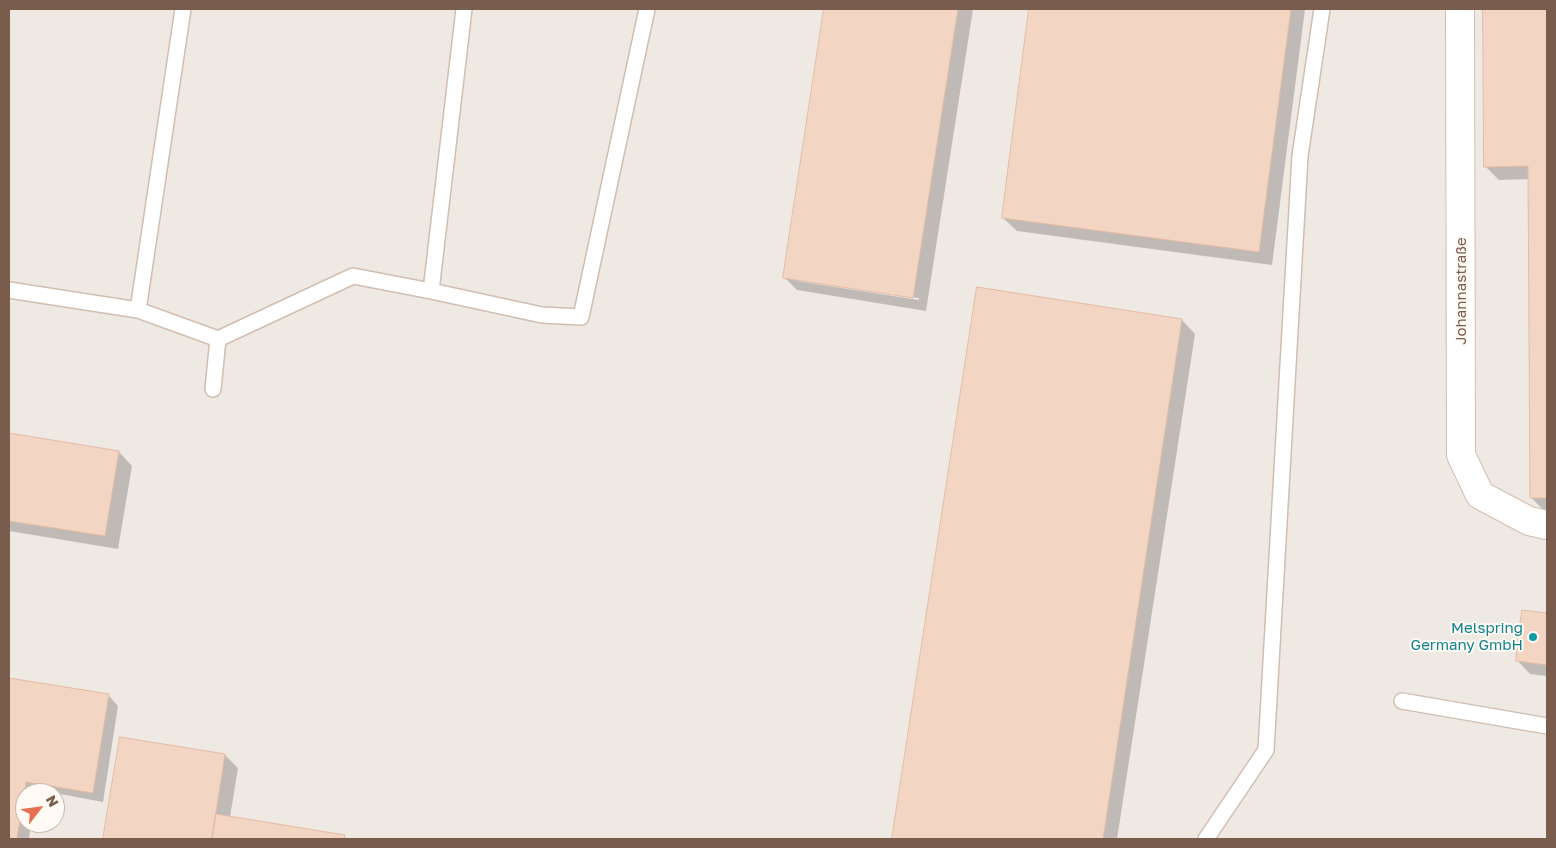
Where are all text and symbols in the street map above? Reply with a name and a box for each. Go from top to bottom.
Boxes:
street label: Johannastraße [1452,237,1470,345]
place label: Melspring Germany GmbH [1411,619,1523,654]
marker: Melspring Germany GmbH [1527,631,1539,643]
north arrow [15,783,65,833]
text: N [43,792,63,810]

